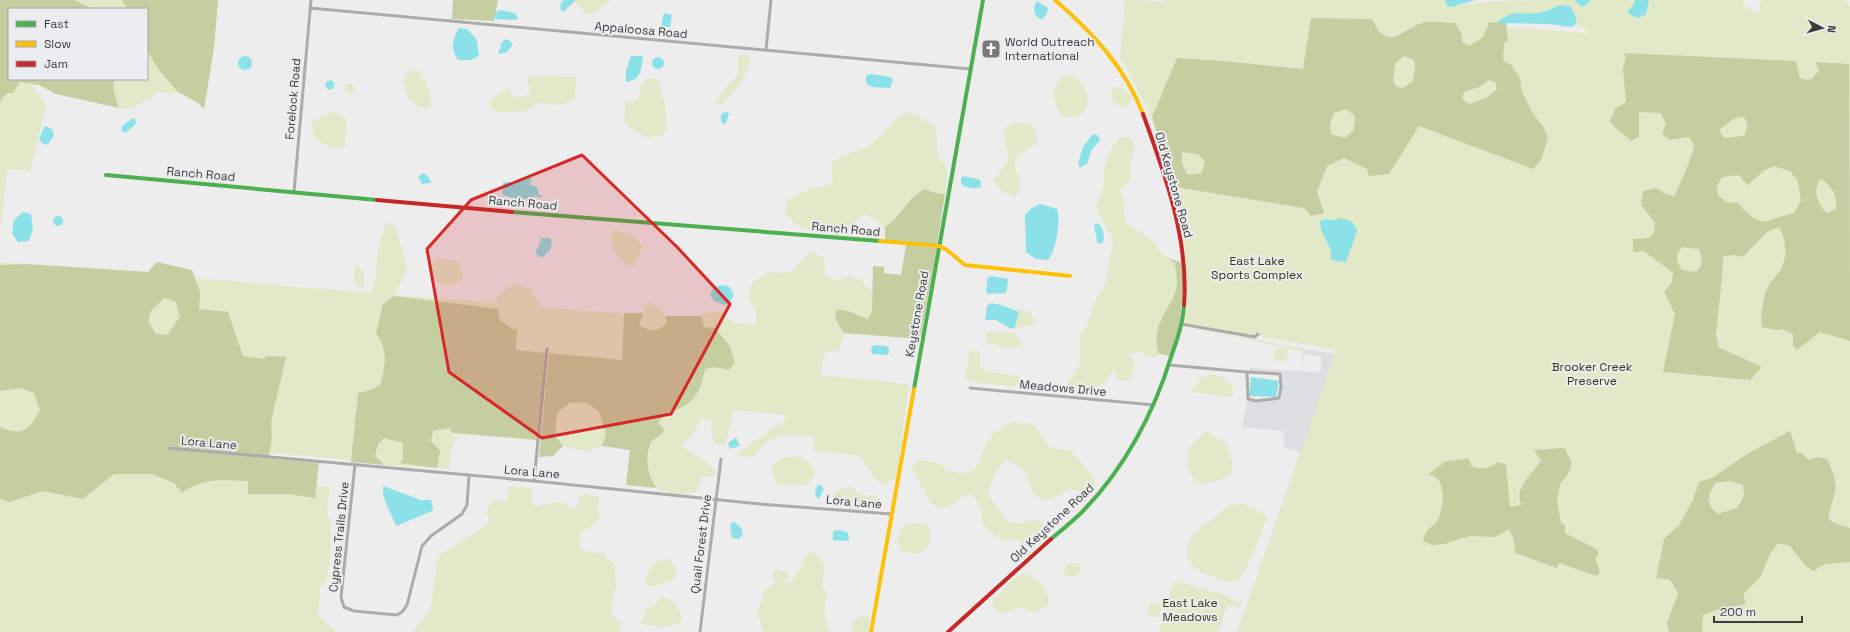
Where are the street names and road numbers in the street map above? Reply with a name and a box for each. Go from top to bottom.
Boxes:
street label: Appaloosa Road [594,18,688,42]
street label: Forelock Road [281,58,305,140]
street label: Old Keystone Road [1151,130,1197,240]
street label: Ranch Road [166,163,236,185]
street label: Ranch Road [488,192,558,214]
street label: Ranch Road [811,218,881,240]
street label: Keystone Road [902,270,932,358]
street label: Meadows Drive [1019,376,1107,400]
street label: Lora Lane [180,433,238,453]
street label: Lora Lane [503,462,561,482]
street label: Old Keystone Road [1007,480,1097,566]
street label: Cypress Trails Drive [325,481,353,593]
street label: Lora Lane [825,492,883,512]
street label: Quail Forest Drive [687,493,715,595]

